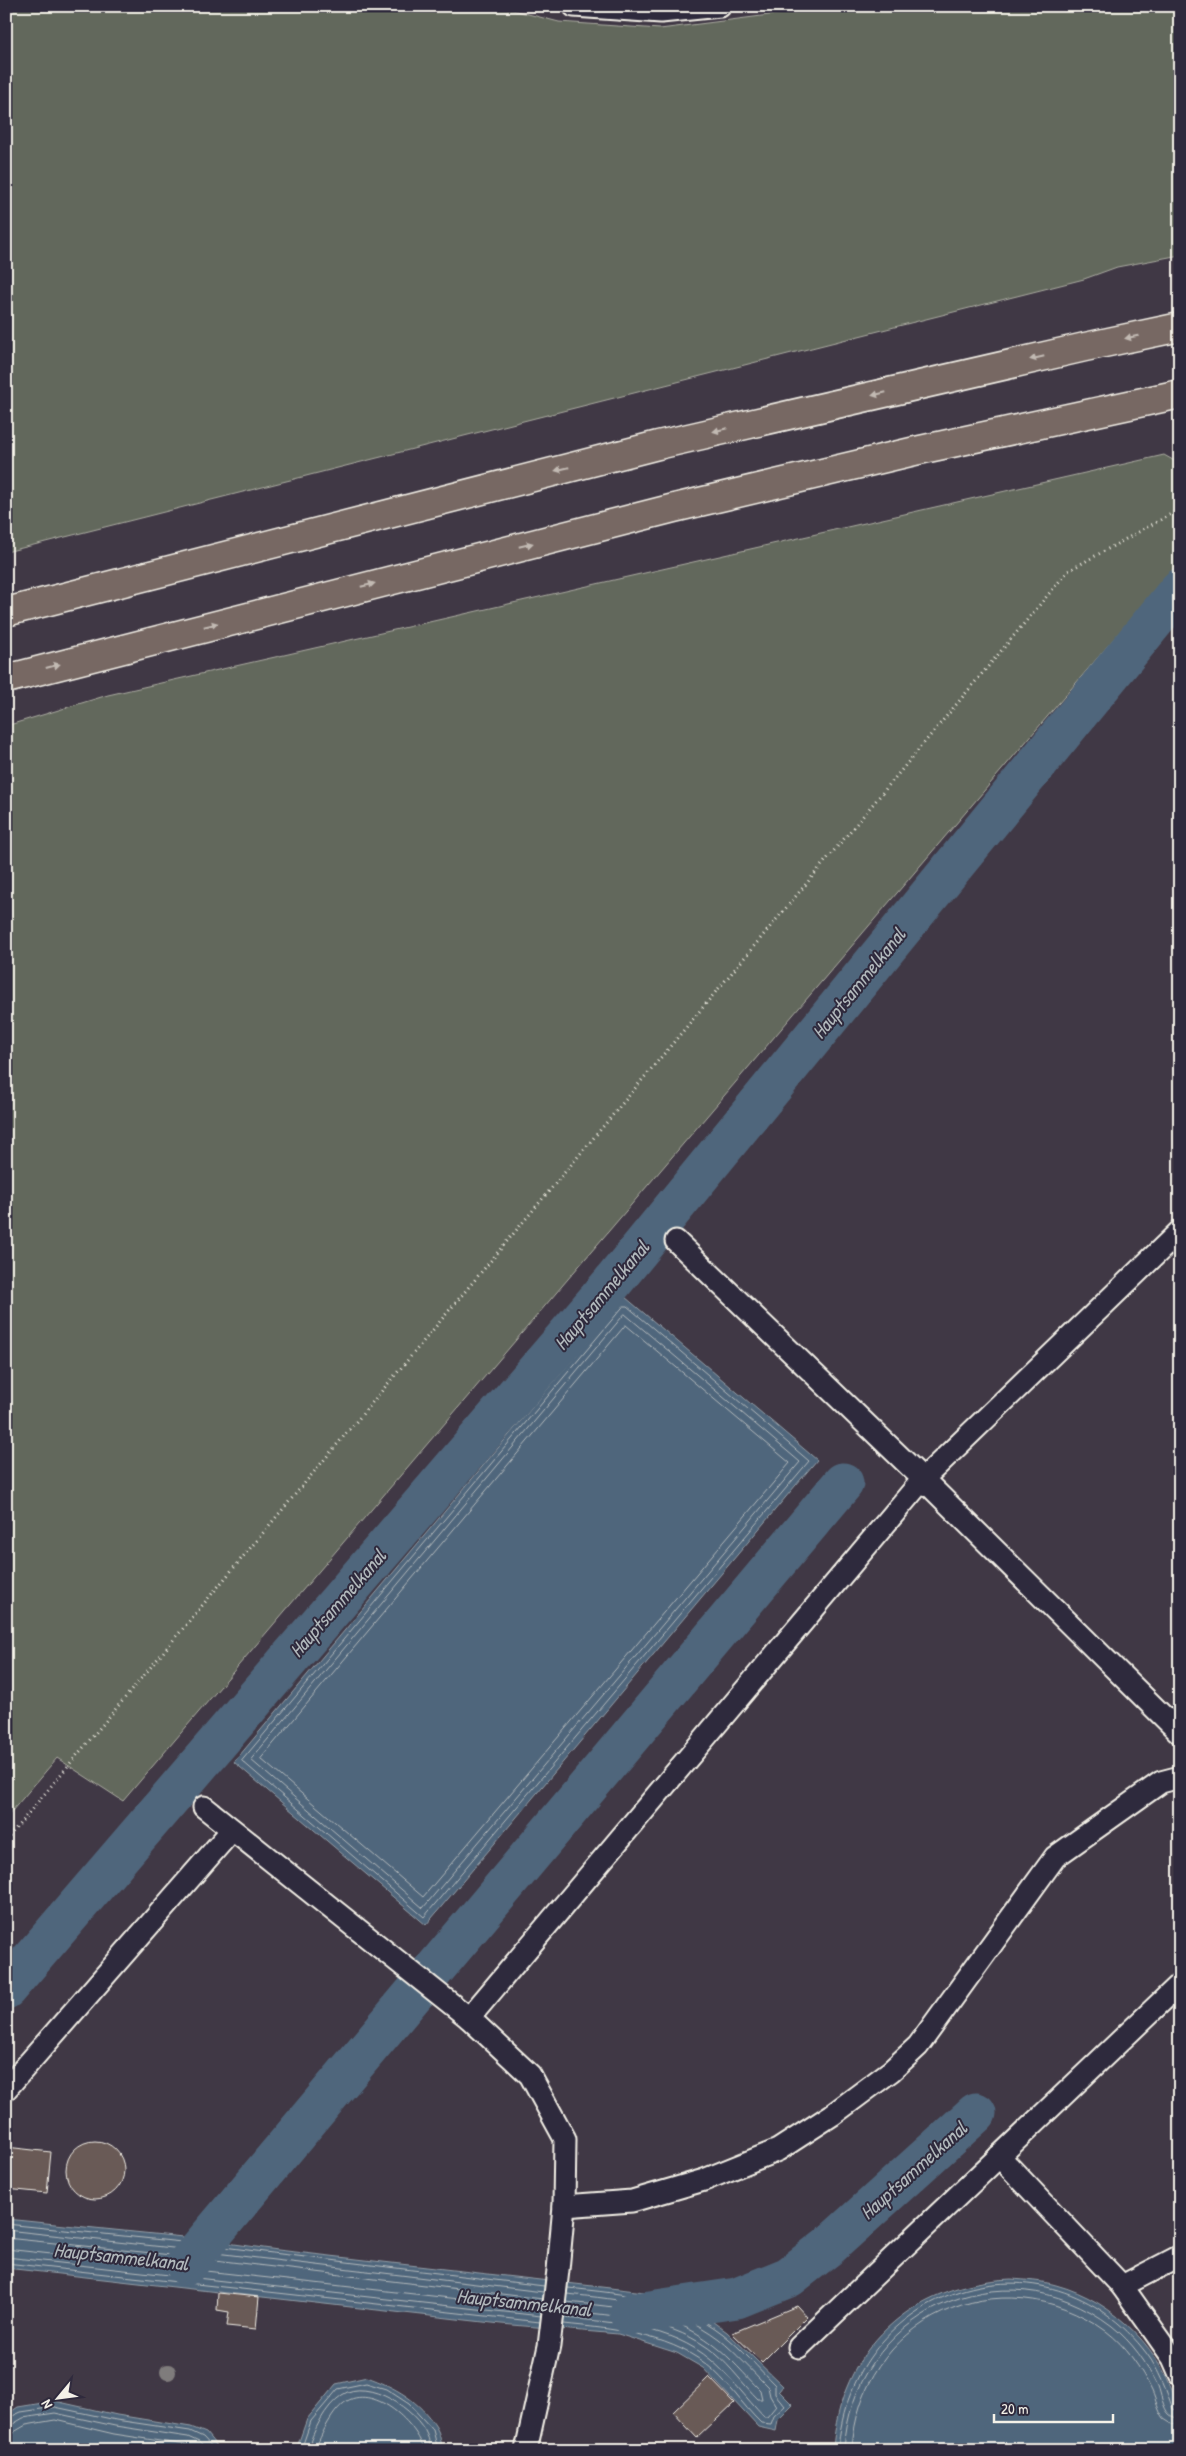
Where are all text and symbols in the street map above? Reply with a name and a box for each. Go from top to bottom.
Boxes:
one-way arrow [1125,333,1140,341]
one-way arrow [1030,354,1045,362]
one-way arrow [871,390,886,398]
one-way arrow [713,426,728,434]
one-way arrow [555,465,570,473]
one-way arrow [518,541,533,549]
one-way arrow [361,581,376,589]
one-way arrow [203,621,218,629]
one-way arrow [46,662,61,670]
water label: Hauptsammelkanal [805,921,913,1045]
water label: Hauptsammelkanal [547,1233,657,1356]
water label: Hauptsammelkanal [283,1542,393,1663]
water label: Hauptsammelkanal [854,2114,974,2226]
water label: Hauptsammelkanal [52,2236,191,2278]
water label: Hauptsammelkanal [455,2282,594,2324]
north arrow [32,2374,82,2424]
scale bar [994,2391,1112,2423]
text: N [36,2396,56,2412]
text: 20 m [1001,2398,1028,2419]

